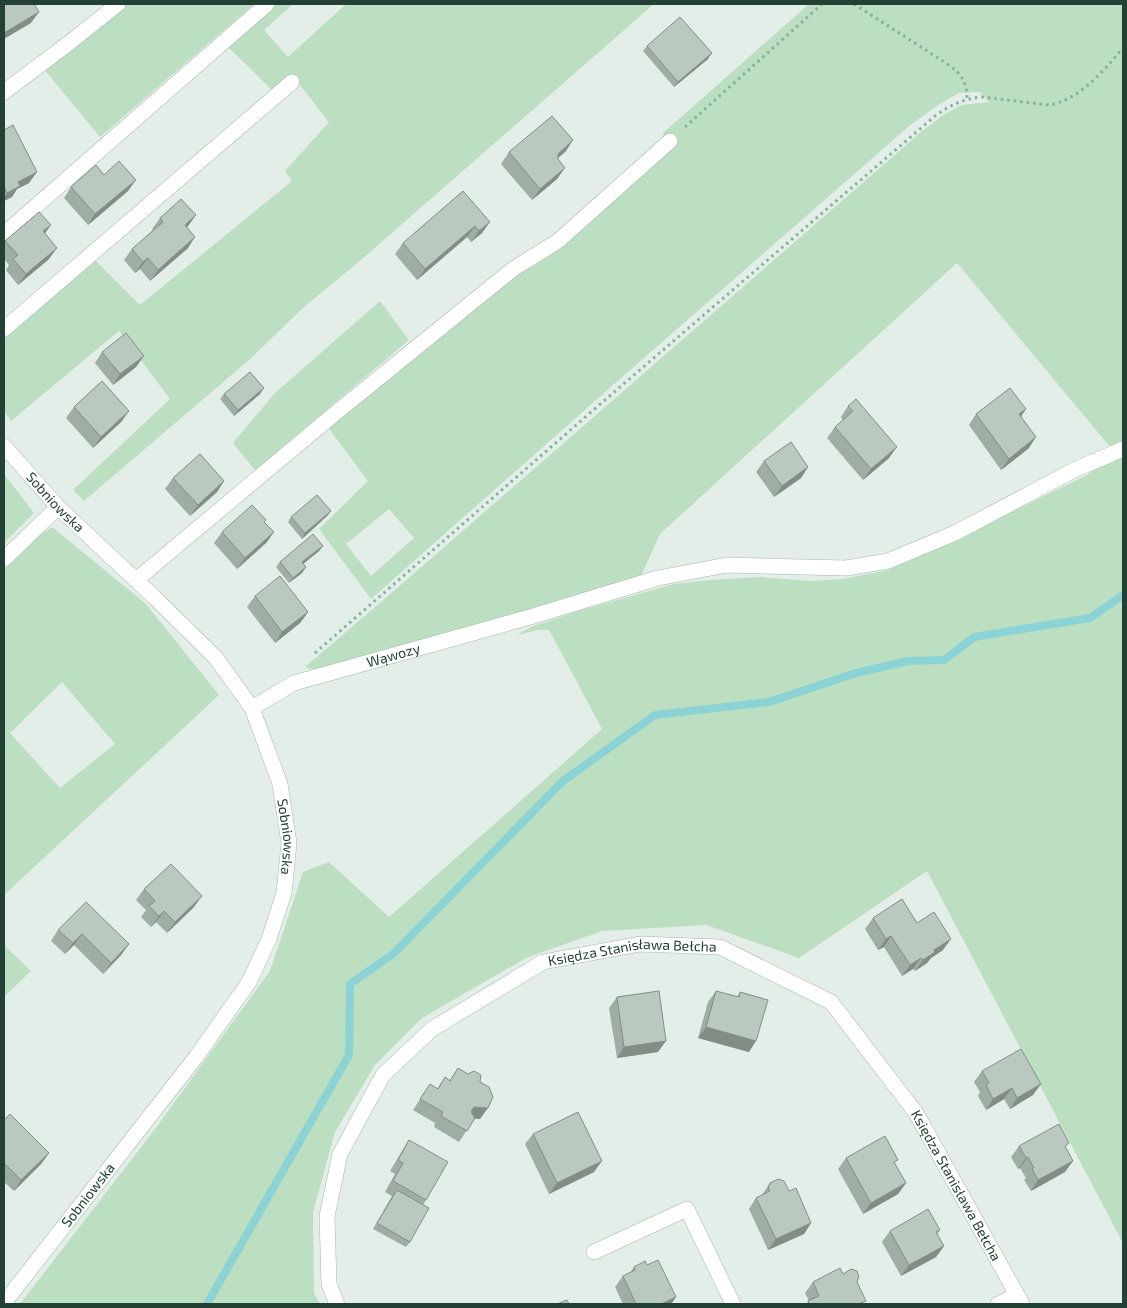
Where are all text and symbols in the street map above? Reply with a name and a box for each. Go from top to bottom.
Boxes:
street label: Sobniowska [23,468,88,535]
street label: Wąwozy [365,639,422,670]
street label: Sobniowska [274,797,298,876]
street label: Księdza Stanisława Bełcha [547,935,717,969]
street label: Księdza Stanisława Bełcha [908,1107,1005,1264]
street label: Sobniowska [57,1159,118,1230]

